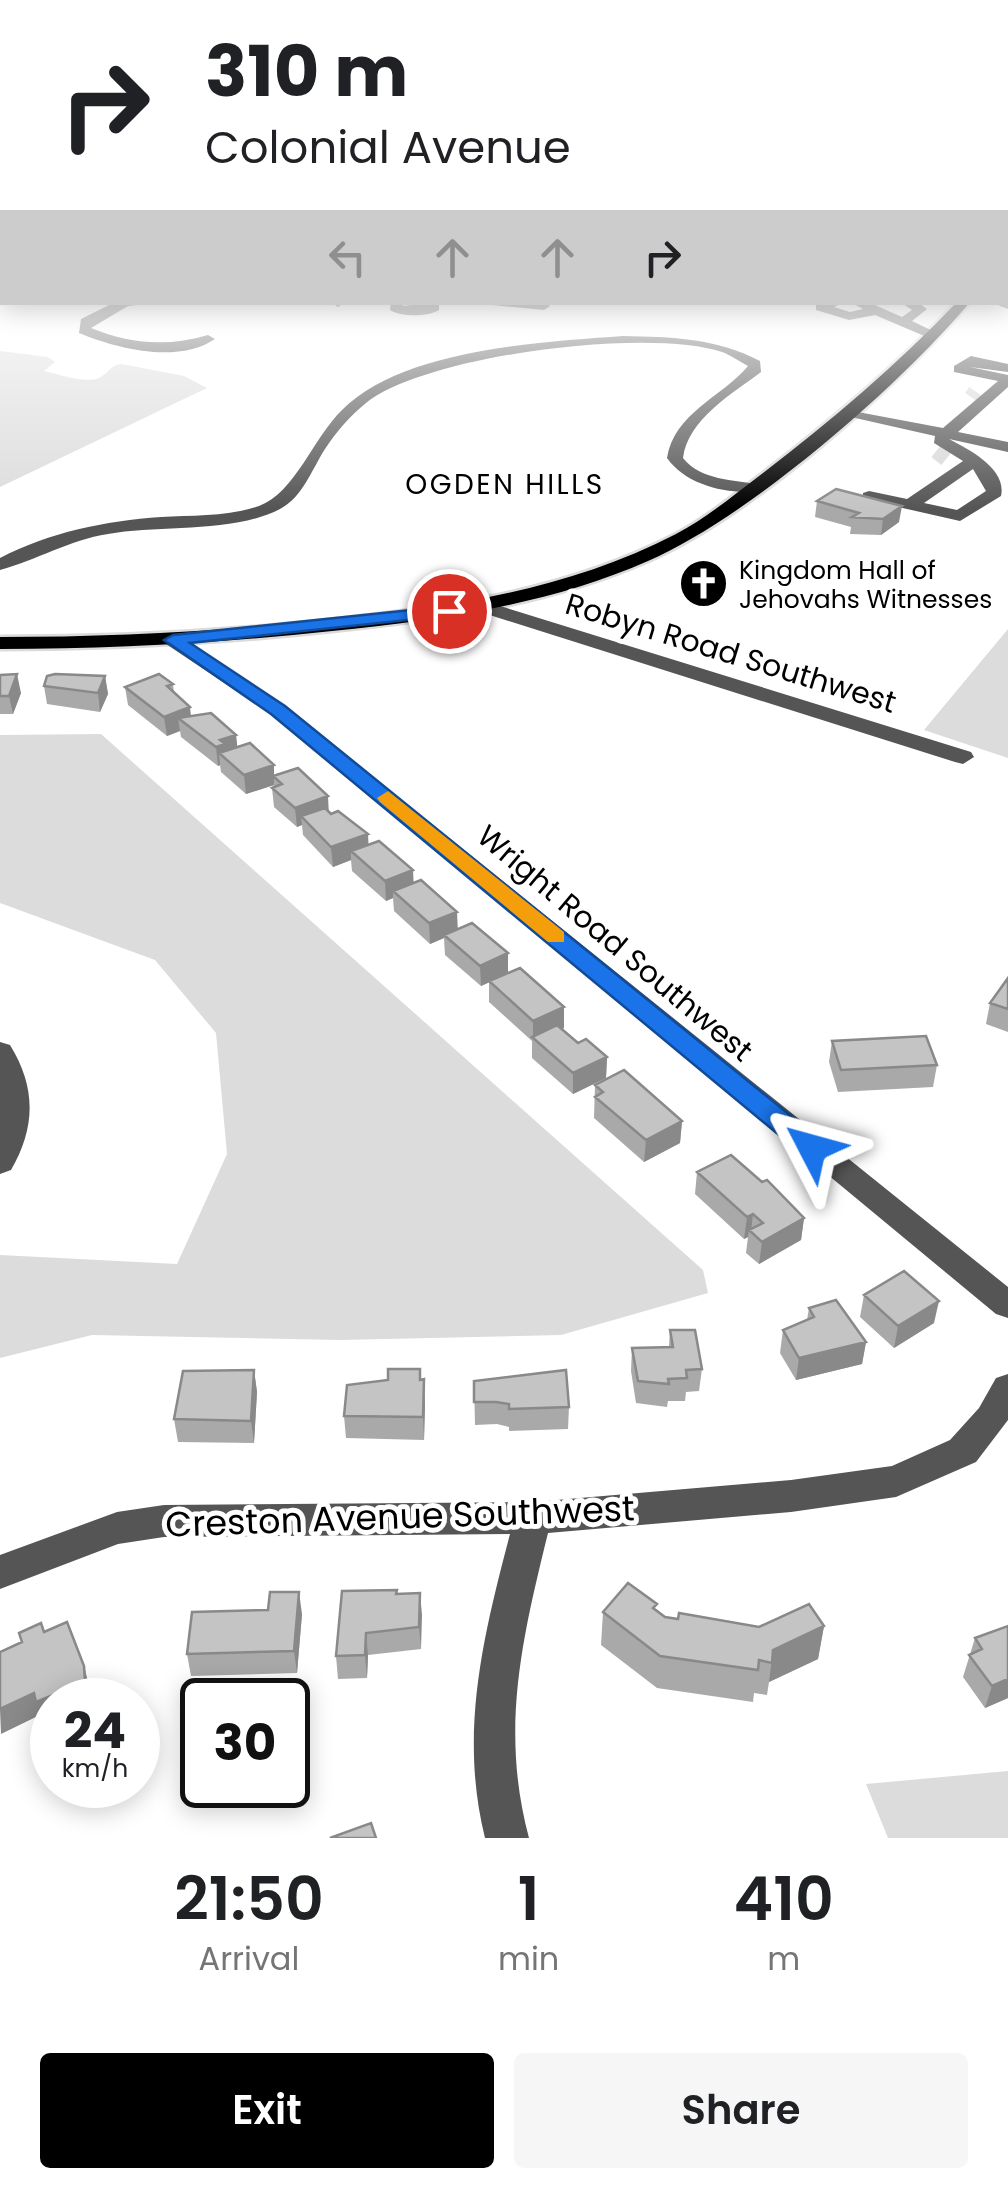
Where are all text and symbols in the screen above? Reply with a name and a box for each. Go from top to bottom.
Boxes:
text: 310 m [205,22,408,121]
icon: right [40,40,170,170]
text: Colonial Avenue [205,116,571,179]
icon: left [320,230,375,285]
icon: ahead [425,230,480,285]
icon: ahead [530,230,585,285]
icon: right [635,230,690,285]
district label: OGDEN HILLS [405,465,605,504]
place label: Kingdom Hall of Jehovahs Witnesses [739,553,992,617]
church icon: Kingdom Hall of Jehovahs Witnesses [678,558,730,610]
pin [407,569,492,654]
street label: Robyn Road Southwest [560,582,902,724]
icon: arrive [422,584,477,639]
street label: Wright Road Southwest [468,815,762,1071]
position arrow [760,1096,864,1200]
street label: Creston Avenue Southwest [164,1483,636,1549]
speed limit sign: 30 [180,1678,310,1808]
text: 24 [64,1695,126,1766]
text: km/h [62,1751,128,1786]
text: 21:50 [174,1857,324,1941]
text: 1 [518,1857,539,1941]
text: 410 [734,1857,834,1941]
text: Arrival [199,1936,299,1981]
text: min [498,1936,559,1981]
text: m [767,1936,800,1981]
button: Exit [40,2053,494,2168]
button: Share [514,2053,968,2168]

